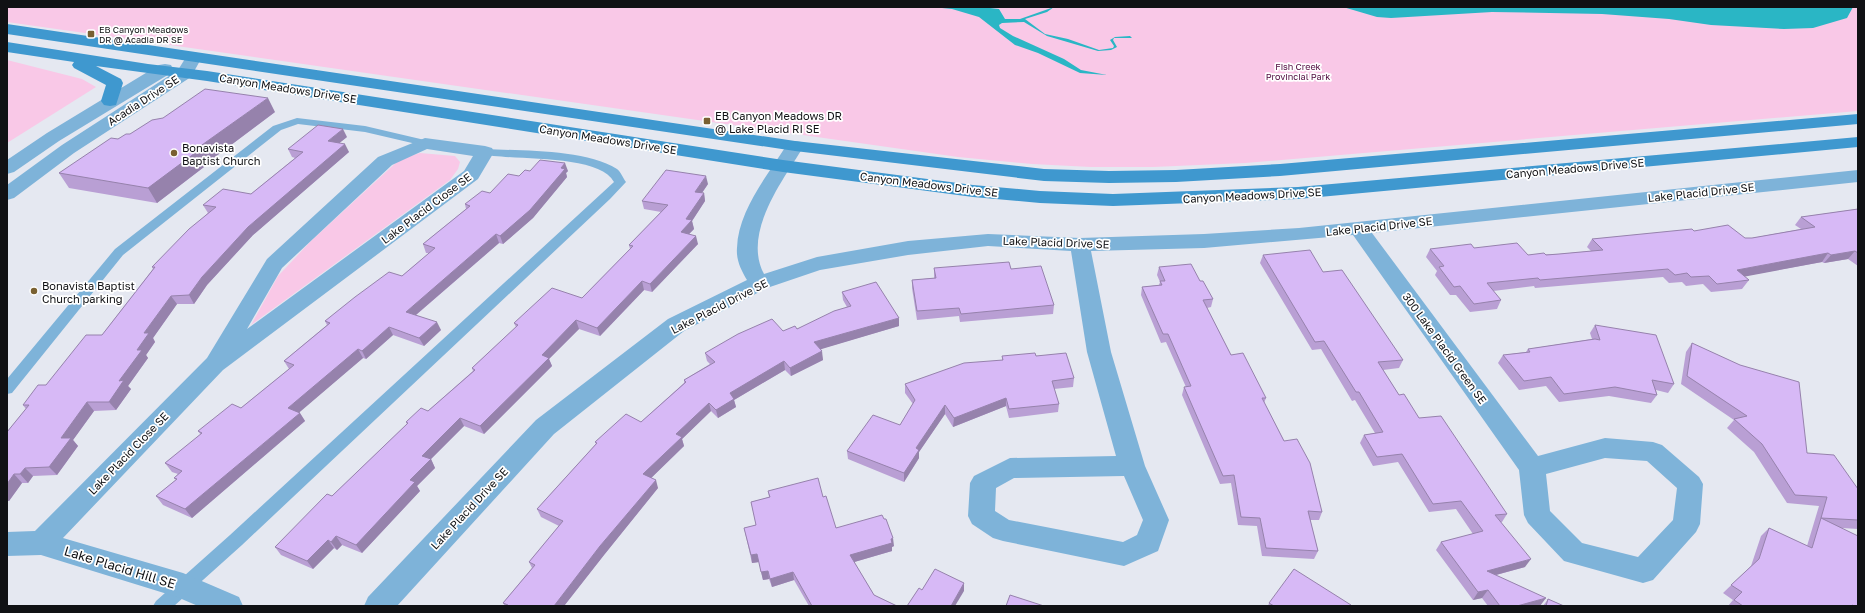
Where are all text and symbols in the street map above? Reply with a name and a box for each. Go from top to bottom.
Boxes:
place label: EB Canyon Meadows DR @ Acadia DR SE [99,24,189,45]
marker: EB Canyon Meadows DR @ Acadia DR SE [86,29,96,39]
park label: Fish Creek Provincial Park [1266,61,1330,82]
street label: Canyon Meadows Drive SE [218,71,358,105]
street label: Acadia Drive SE [105,72,181,128]
place label: EB Canyon Meadows DR @ Lake Placid RI SE [715,109,842,135]
marker: EB Canyon Meadows DR @ Lake Placid RI SE [702,116,712,126]
street label: Canyon Meadows Drive SE [538,122,678,156]
place label: Bonavista Baptist Church [182,141,261,167]
marker: Bonavista Baptist Church [169,148,179,158]
street label: Canyon Meadows Drive SE [1505,155,1645,181]
street label: Canyon Meadows Drive SE [859,169,999,199]
street label: Lake Placid Close SE [378,170,474,246]
street label: Lake Placid Drive SE [1647,180,1755,204]
street label: Canyon Meadows Drive SE [1182,185,1322,205]
street label: Lake Placid Drive SE [1325,214,1433,238]
street label: Lake Placid Drive SE [1002,234,1110,250]
street label: Lake Placid Drive SE [668,276,770,336]
place label: Bonavista Baptist Church parking [42,279,135,305]
marker: Bonavista Baptist Church parking [29,286,39,296]
street label: 300 Lake Placid Green SE [1400,290,1490,406]
street label: Lake Placid Close SE [85,409,171,497]
street label: Lake Placid Drive SE [428,464,510,552]
street label: Lake Placid Hill SE [62,542,178,592]

